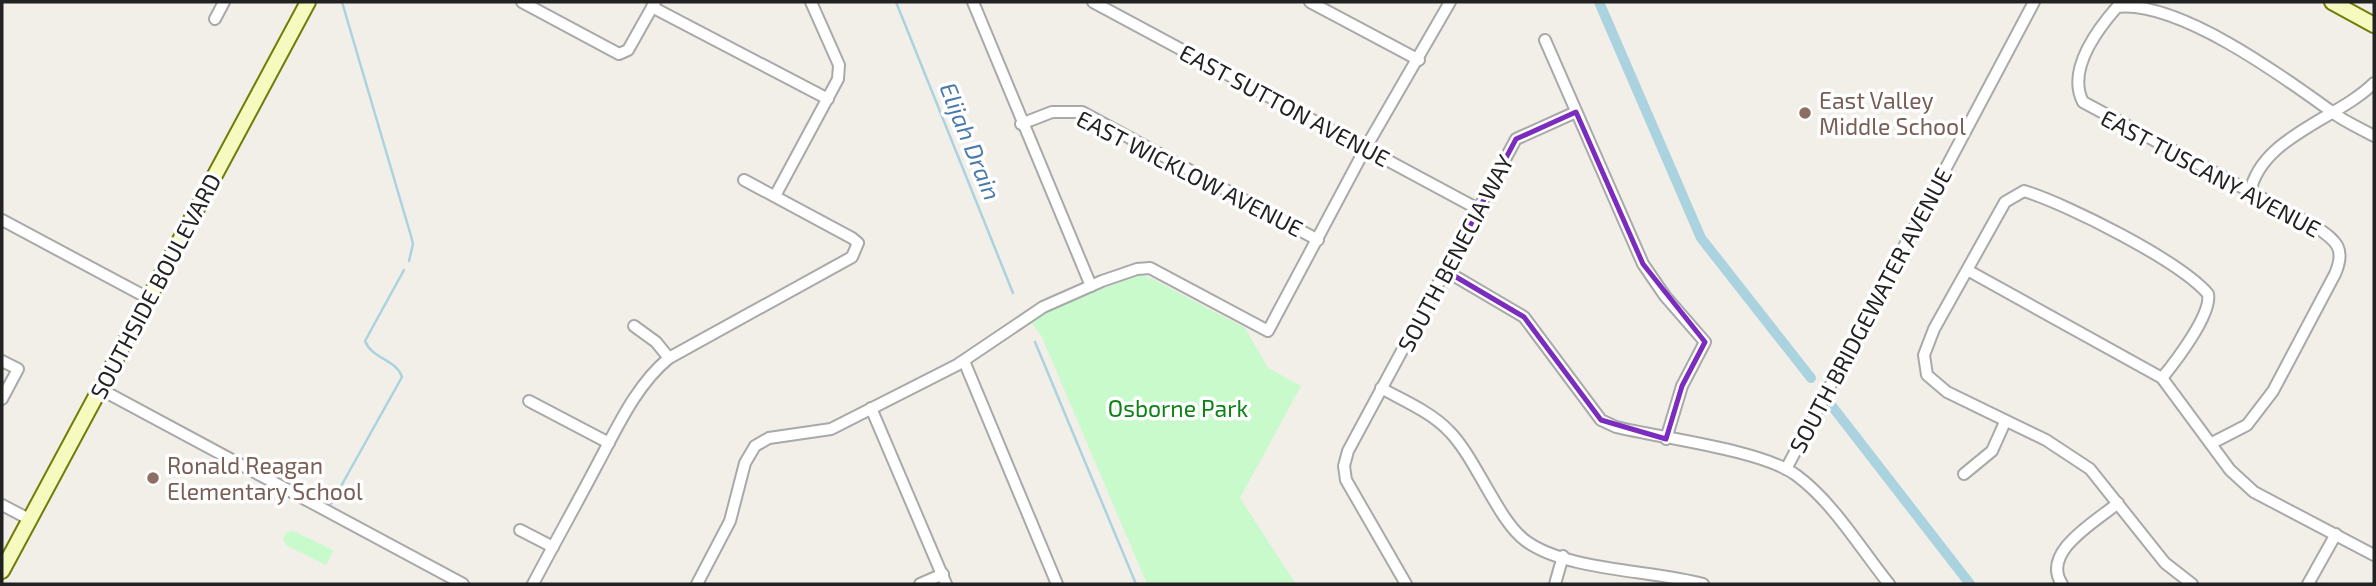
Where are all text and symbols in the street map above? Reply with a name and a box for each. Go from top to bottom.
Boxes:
street label: EAST SUTTON AVENUE [1175,38,1395,172]
water label: Elijah Drain [934,78,1008,204]
place label: East Valley Middle School [1819,86,1966,140]
street label: EAST TUSCANY AVENUE [2096,103,2326,243]
street label: EAST WICKLOW AVENUE [1072,104,1308,242]
marker: East Valley Middle School [1797,105,1813,121]
street label: SOUTH BENECIA WAY [1391,150,1519,356]
street label: SOUTH BRIDGEWATER AVENUE [1783,163,1957,457]
street label: SOUTHSIDE BOULEVARD [84,169,226,403]
park label: Osborne Park [1108,394,1248,422]
place label: Ronald Reagan Elementary School [167,451,363,505]
marker: Ronald Reagan Elementary School [145,470,161,486]

